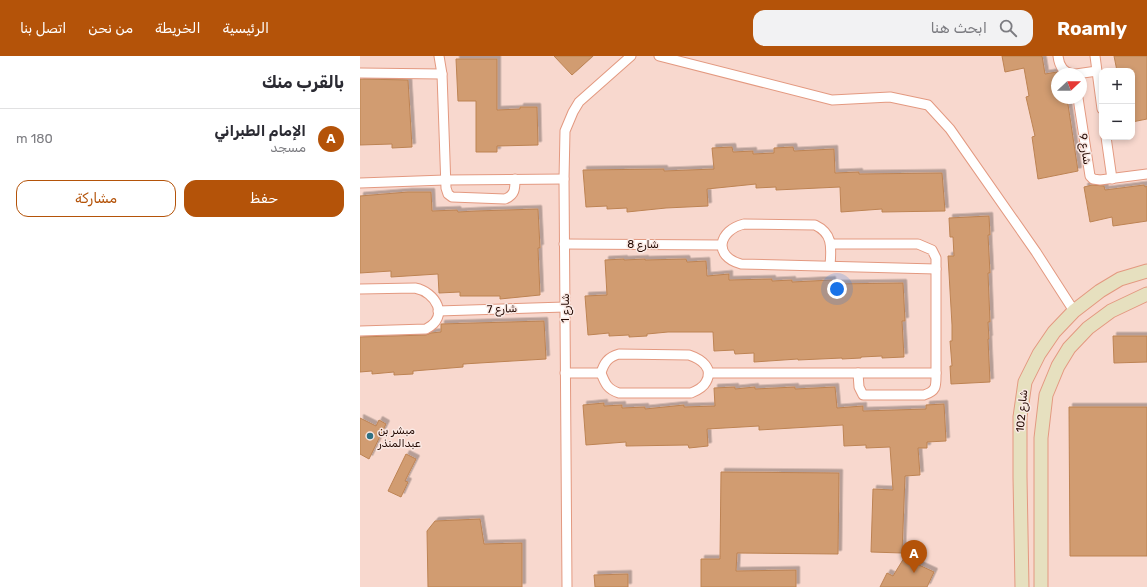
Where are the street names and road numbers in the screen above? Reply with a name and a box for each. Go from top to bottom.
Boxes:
street label: شارع 9 [1074,133,1094,166]
street label: شارع 8 [627,238,659,253]
street label: شارع 1 [559,293,574,323]
street label: شارع 7 [487,302,517,318]
street label: شارع 102 [1014,389,1032,433]

